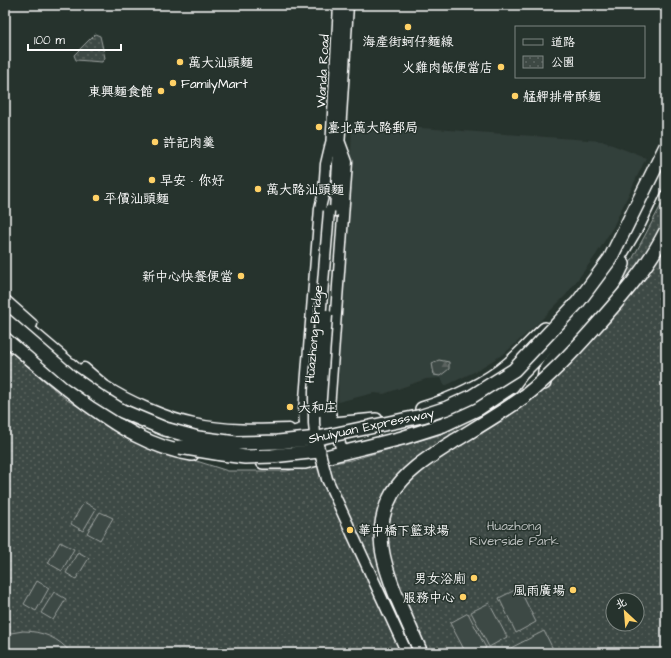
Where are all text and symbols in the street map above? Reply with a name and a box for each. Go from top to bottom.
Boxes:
marker: 海產街蚵仔麵線 [403,22,413,32]
scale bar [28,26,121,52]
legend [515,26,645,78]
text: 100 m [34,32,65,49]
street label: Wanda Road [312,33,334,108]
place label: 海產街蚵仔麵線 [362,33,454,51]
text: 道路 [551,34,575,51]
place label: 萬大汕頭麵 [188,54,253,72]
text: 公園 [551,54,575,71]
marker: 萬大汕頭麵 [175,57,185,67]
place label: 火雞肉飯便當店 [402,59,493,77]
marker: 火雞肉飯便當店 [496,62,506,72]
place label: FamilyMart [181,75,248,94]
marker: FamilyMart [168,78,178,88]
place label: 東興麵食館 [88,83,153,101]
marker: 東興麵食館 [156,86,166,96]
place label: 艋舺排骨酥麵 [523,88,601,106]
marker: 艋舺排骨酥麵 [510,91,520,101]
place label: 臺北萬大路郵局 [327,119,418,137]
marker: 臺北萬大路郵局 [314,122,324,132]
place label: 許記肉羹 [163,134,215,152]
marker: 許記肉羹 [150,137,160,147]
place label: 早安 · 你好 [160,172,224,190]
marker: 早安 · 你好 [147,175,157,185]
place label: 萬大路汕頭麵 [266,181,344,199]
marker: 萬大路汕頭麵 [253,184,263,194]
place label: 平價汕頭麵 [104,190,169,208]
marker: 平價汕頭麵 [91,193,101,203]
place label: 新中心快餐便當 [142,268,233,286]
marker: 新中心快餐便當 [236,271,246,281]
street label: Huazhong Bridge [301,284,328,384]
place label: 大和庄 [298,399,337,417]
marker: 大和庄 [285,402,295,412]
street label: Shuiyuan Expressway [307,404,436,449]
park label: Huazhong Riverside Park [469,517,559,550]
place label: 華中橋下籃球場 [358,522,449,540]
marker: 華中橋下籃球場 [345,525,355,535]
place label: 男女浴廁 [414,570,466,588]
marker: 男女浴廁 [469,573,479,583]
place label: 風雨廣場 [513,582,565,600]
marker: 風雨廣場 [568,585,578,595]
place label: 服務中心 [403,589,455,607]
marker: 服務中心 [458,592,468,602]
north arrow [605,592,645,632]
text: 北 [613,594,629,613]

